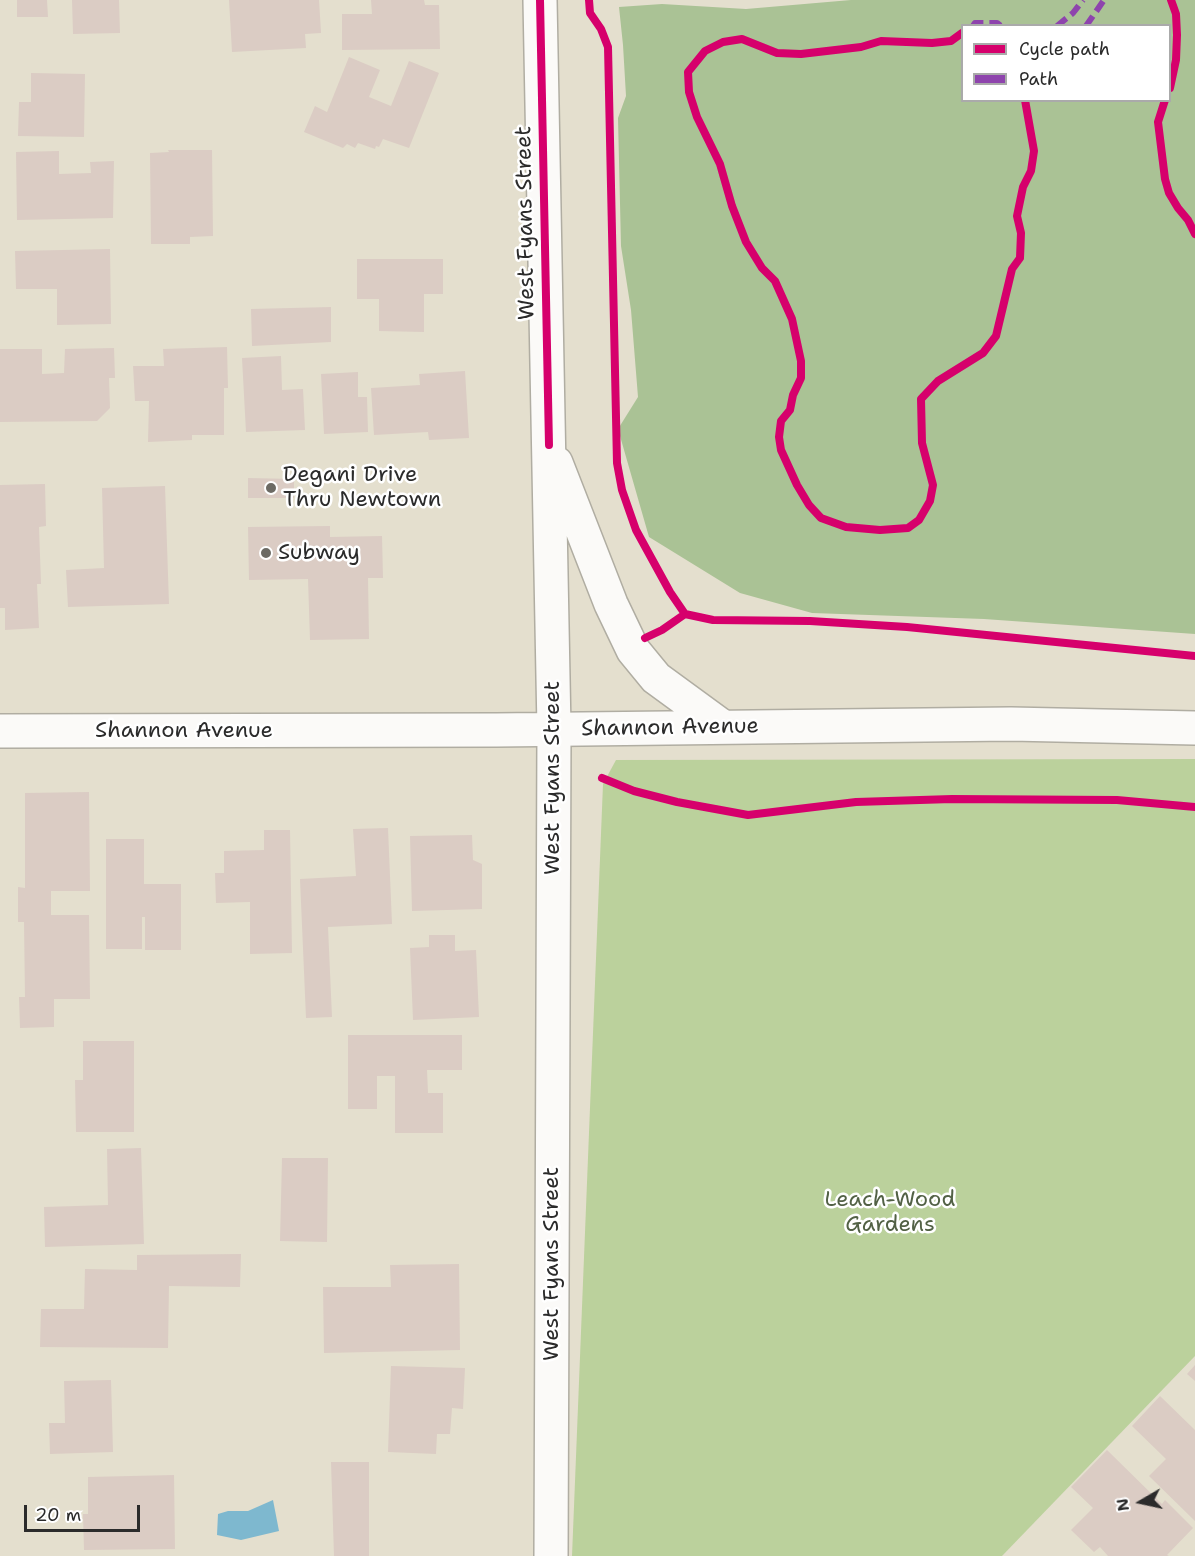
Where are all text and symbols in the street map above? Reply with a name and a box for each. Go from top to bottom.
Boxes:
legend [961,24,1171,102]
text: Cycle path [1019,37,1110,61]
text: Path [1019,67,1058,91]
street label: West Fyans Street [511,126,541,320]
place label: Degani Drive Thru Newtown [283,462,441,514]
marker: Degani Drive Thru Newtown [264,481,278,495]
place label: Subway [278,540,360,566]
marker: Subway [259,546,273,560]
street label: West Fyans Street [540,681,566,875]
street label: Shannon Avenue [581,713,759,743]
street label: Shannon Avenue [95,718,273,744]
street label: West Fyans Street [539,1167,565,1361]
park label: Leach-Wood Gardens [825,1187,955,1238]
north arrow [1111,1472,1171,1532]
scale bar [27,1493,142,1531]
text: N [1111,1497,1134,1513]
text: 20 m [35,1503,81,1527]

